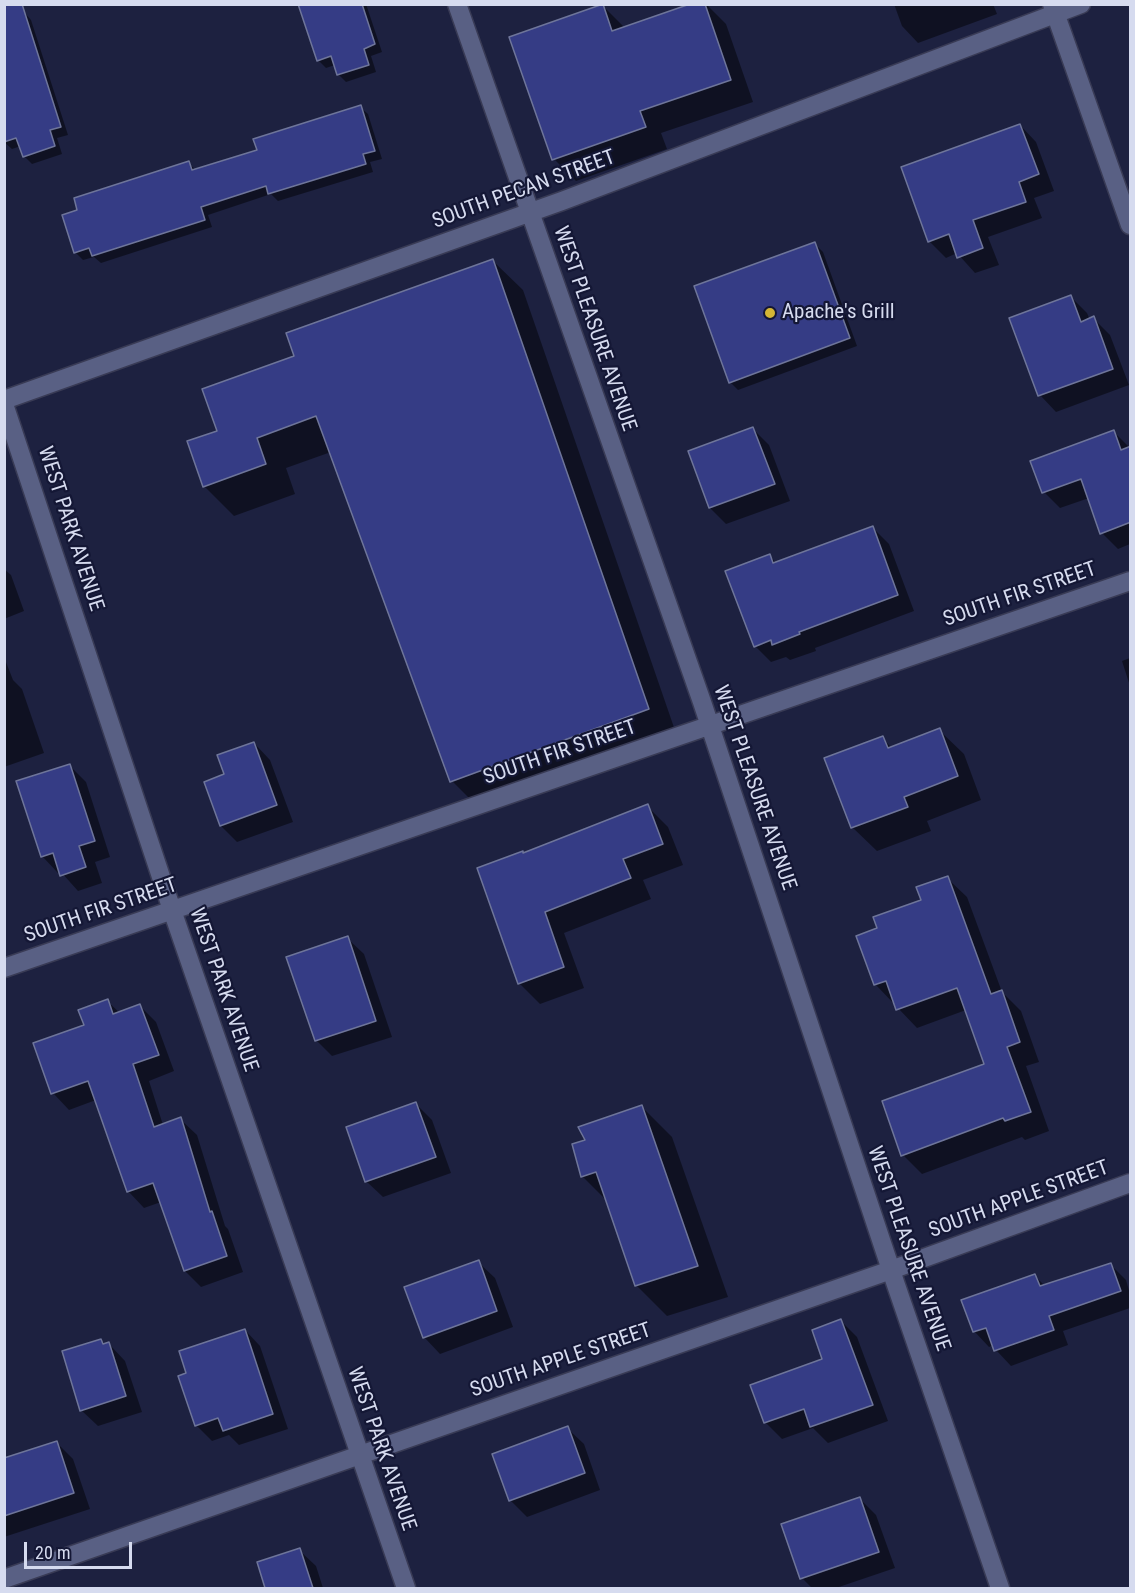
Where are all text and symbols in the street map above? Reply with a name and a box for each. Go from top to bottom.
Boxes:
street label: SOUTH PECAN STREET [429,145,619,235]
street label: WEST PLEASURE AVENUE [547,223,641,435]
place label: Apache's Grill [782,300,895,326]
marker: Apache's Grill [763,306,777,320]
street label: WEST PARK AVENUE [32,444,108,614]
street label: SOUTH FIR STREET [940,557,1100,633]
street label: WEST PLEASURE AVENUE [707,682,801,894]
street label: SOUTH FIR STREET [480,715,640,791]
street label: SOUTH FIR STREET [21,873,181,949]
street label: WEST PARK AVENUE [183,905,263,1075]
street label: WEST PLEASURE AVENUE [861,1143,955,1355]
street label: SOUTH APPLE STREET [926,1156,1112,1244]
street label: SOUTH APPLE STREET [467,1318,655,1404]
street label: WEST PARK AVENUE [341,1364,421,1534]
scale bar [27,1530,135,1568]
text: 20 m [35,1542,70,1563]

